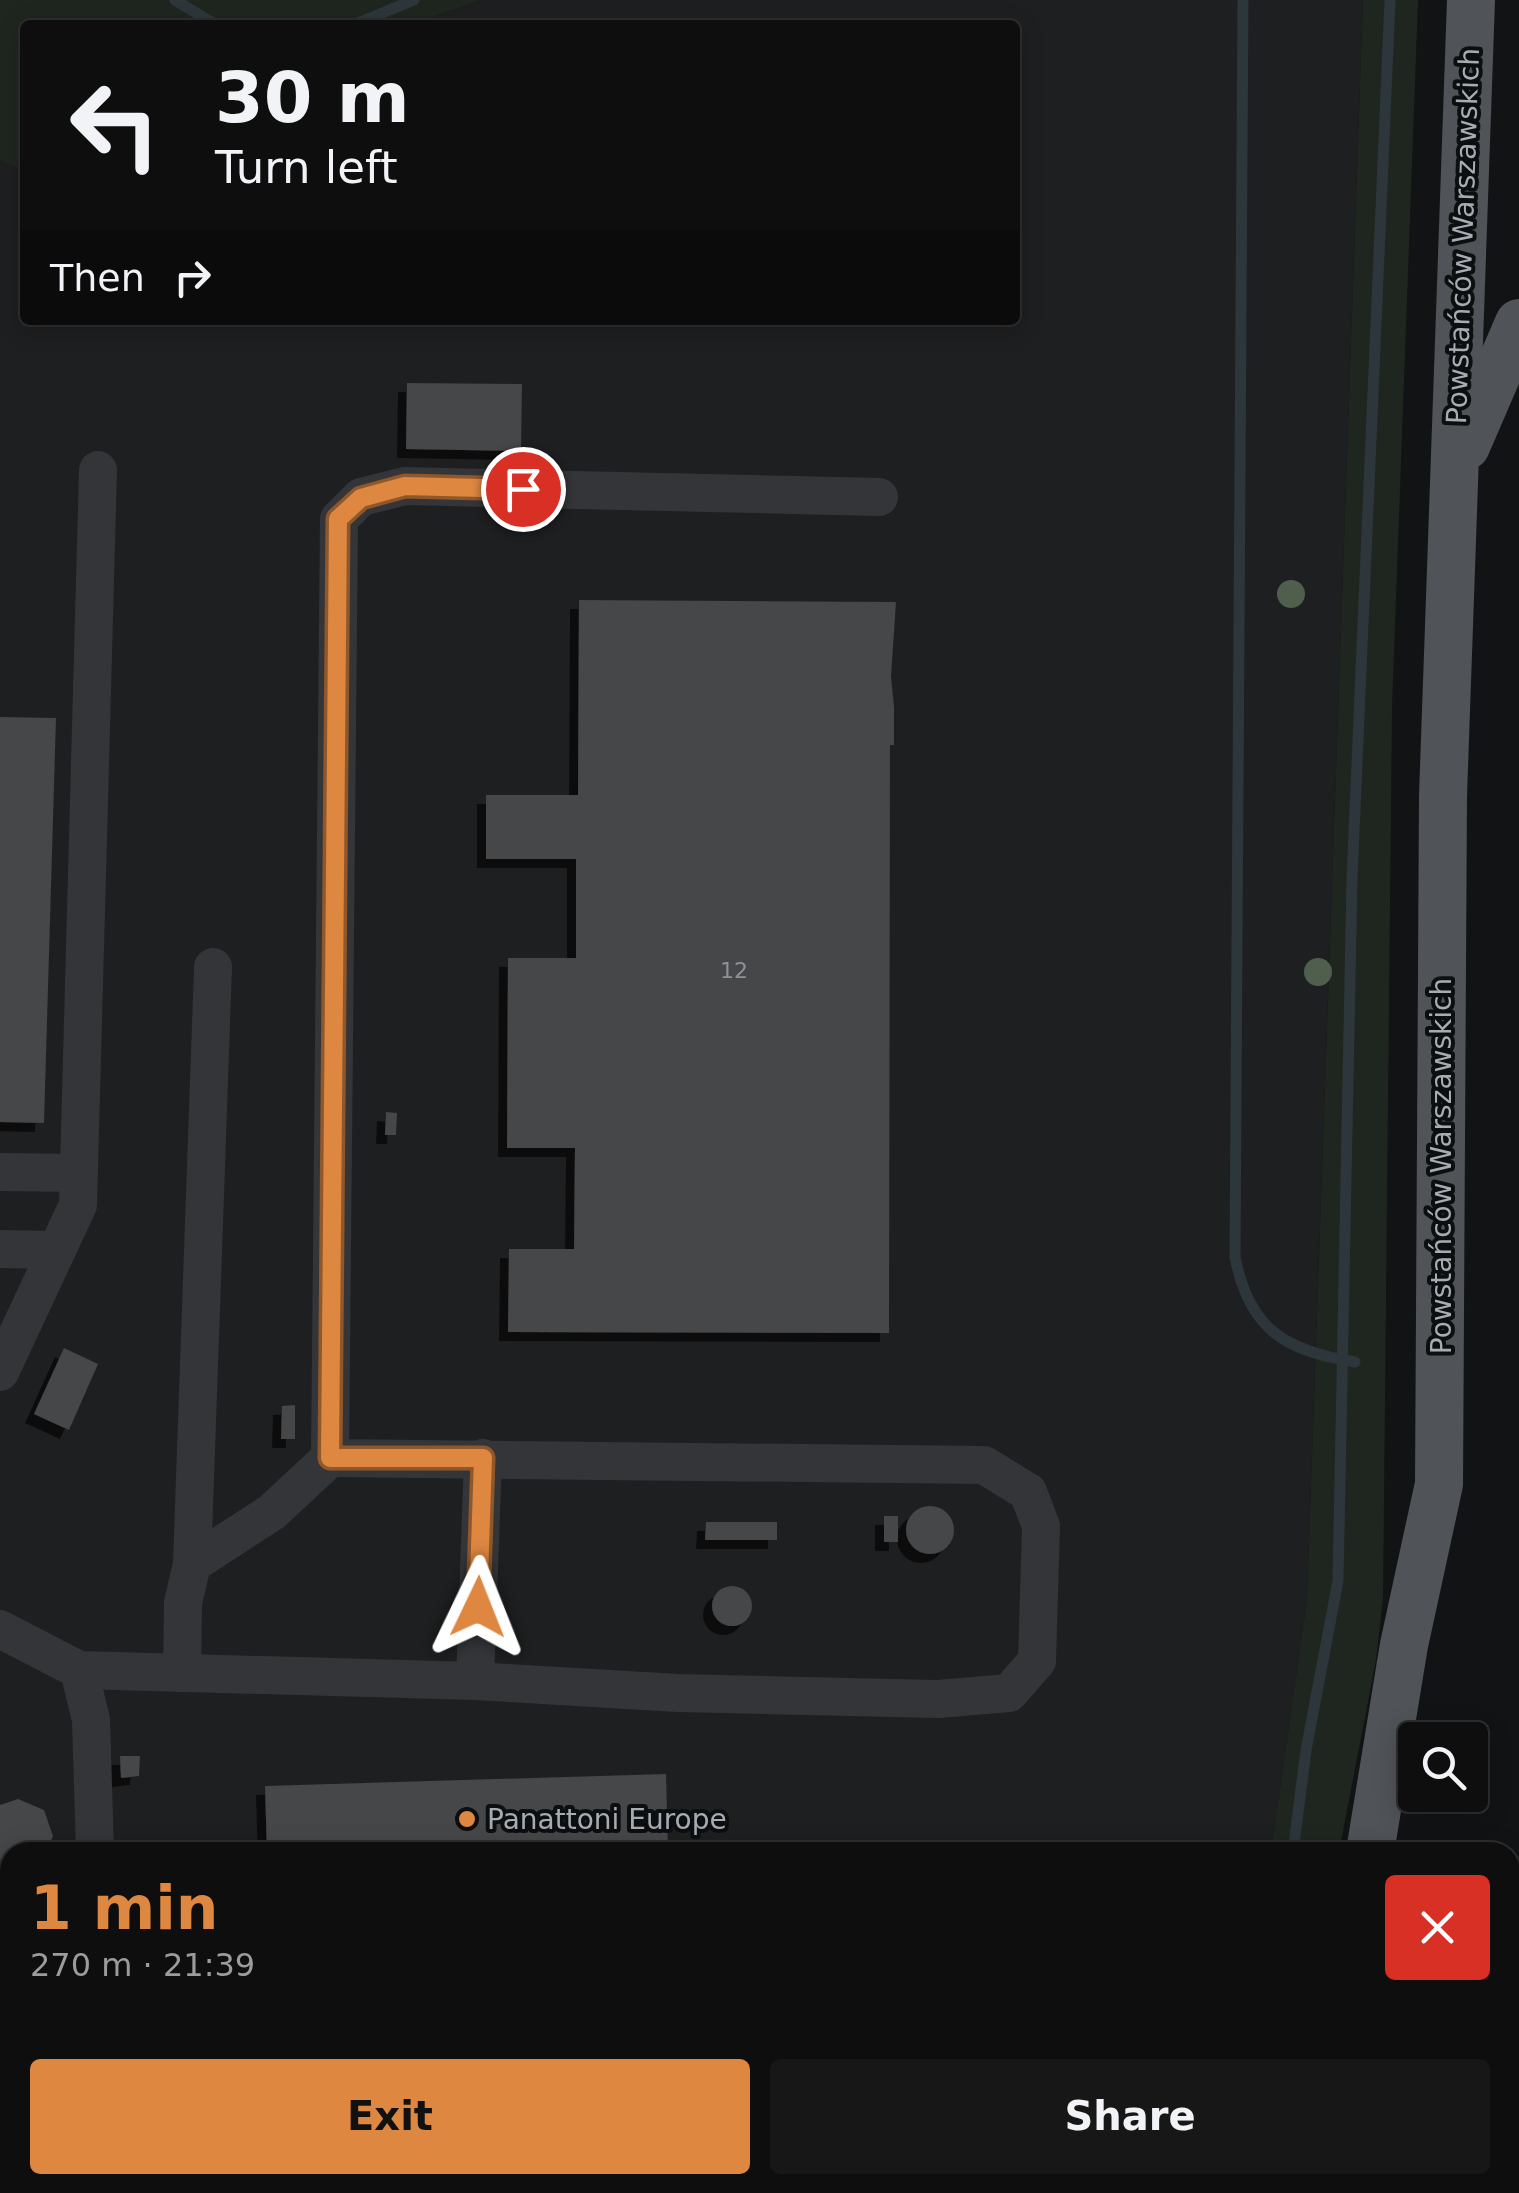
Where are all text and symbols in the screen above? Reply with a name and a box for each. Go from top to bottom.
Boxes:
street label: Powstańców Warszawskich [1440,47,1486,425]
text: 30 m [215,57,410,139]
icon: left [50,60,180,190]
text: Turn left [215,141,398,194]
icon: right [165,250,220,305]
text: Then [50,256,145,300]
pin [481,447,566,532]
icon: arrive [496,462,551,517]
house number: 12 [720,958,748,983]
street label: Powstańców Warszawskich [1425,978,1458,1354]
position arrow [426,1555,530,1659]
map controls [1398,1722,1488,1812]
button: search [1398,1722,1488,1812]
place label: Panattoni Europe [487,1803,727,1836]
marker: Panattoni Europe [456,1808,478,1830]
text: 1 min [30,1873,218,1943]
button: close [1385,1875,1490,1980]
text: 270 m · 21:39 [30,1946,255,1984]
button: Exit [30,2059,750,2174]
button: Share [770,2059,1490,2174]

